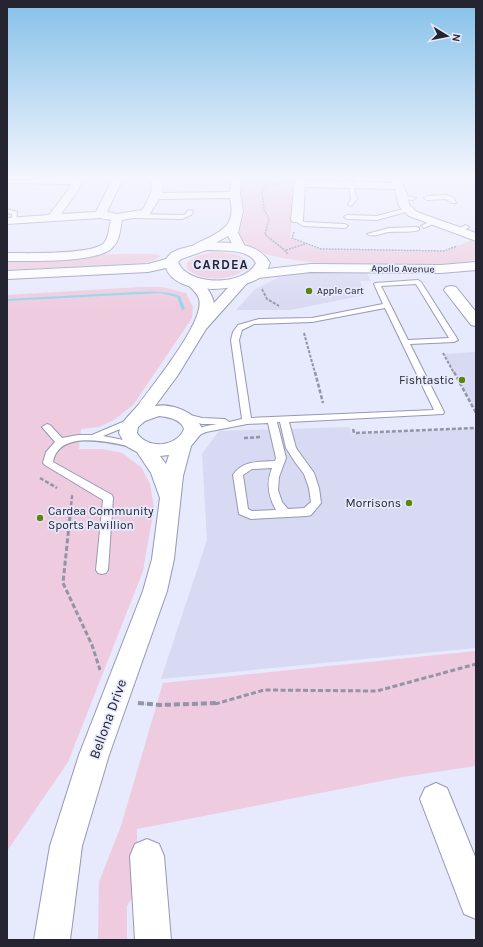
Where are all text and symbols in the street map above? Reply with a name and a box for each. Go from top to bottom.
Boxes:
north arrow [427,16,467,56]
text: N [449,33,463,43]
district label: CARDEA [193,257,249,272]
street label: Apollo Avenue [371,262,435,276]
place label: Apple Cart [317,285,364,297]
marker: Apple Cart [304,286,314,296]
place label: Fishtastic [399,373,454,387]
marker: Fishtastic [457,375,467,385]
place label: Morrisons [346,496,401,510]
marker: Morrisons [404,498,414,508]
place label: Cardea Community Sports Pavillion [48,504,154,532]
marker: Cardea Community Sports Pavillion [35,513,45,523]
street label: Bellona Drive [86,677,130,761]

